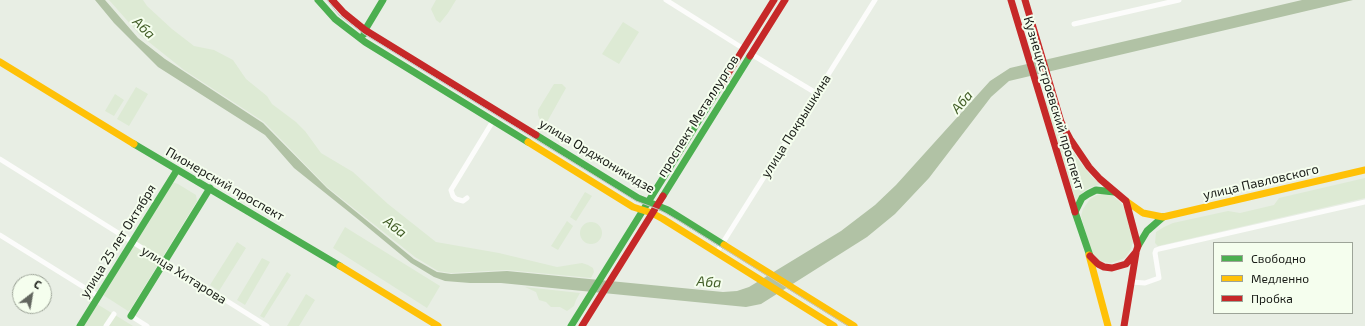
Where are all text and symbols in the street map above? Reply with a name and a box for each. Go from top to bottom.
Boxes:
water label: Аба [129,13,159,43]
street label: Кузнецкстроевский проспект [1020,14,1088,192]
street label: проспект Металлургов [654,52,742,180]
street label: улица Покрышкина [758,71,834,181]
water label: Аба [948,87,976,117]
street label: улица Орджоникидзе [537,115,657,197]
street label: Пионерский проспект [163,144,287,224]
street label: улица Павловского [1202,161,1320,203]
street label: улица 25 лет Октября [77,181,159,301]
water label: Аба [380,213,410,241]
street label: улица Хитарова [138,242,230,308]
legend [1213,242,1353,314]
text: Свободно [1251,251,1306,265]
text: Медленно [1251,271,1309,285]
water label: Аба [696,273,722,291]
north arrow [12,274,52,314]
text: С [32,277,44,291]
text: Пробка [1251,291,1293,305]

